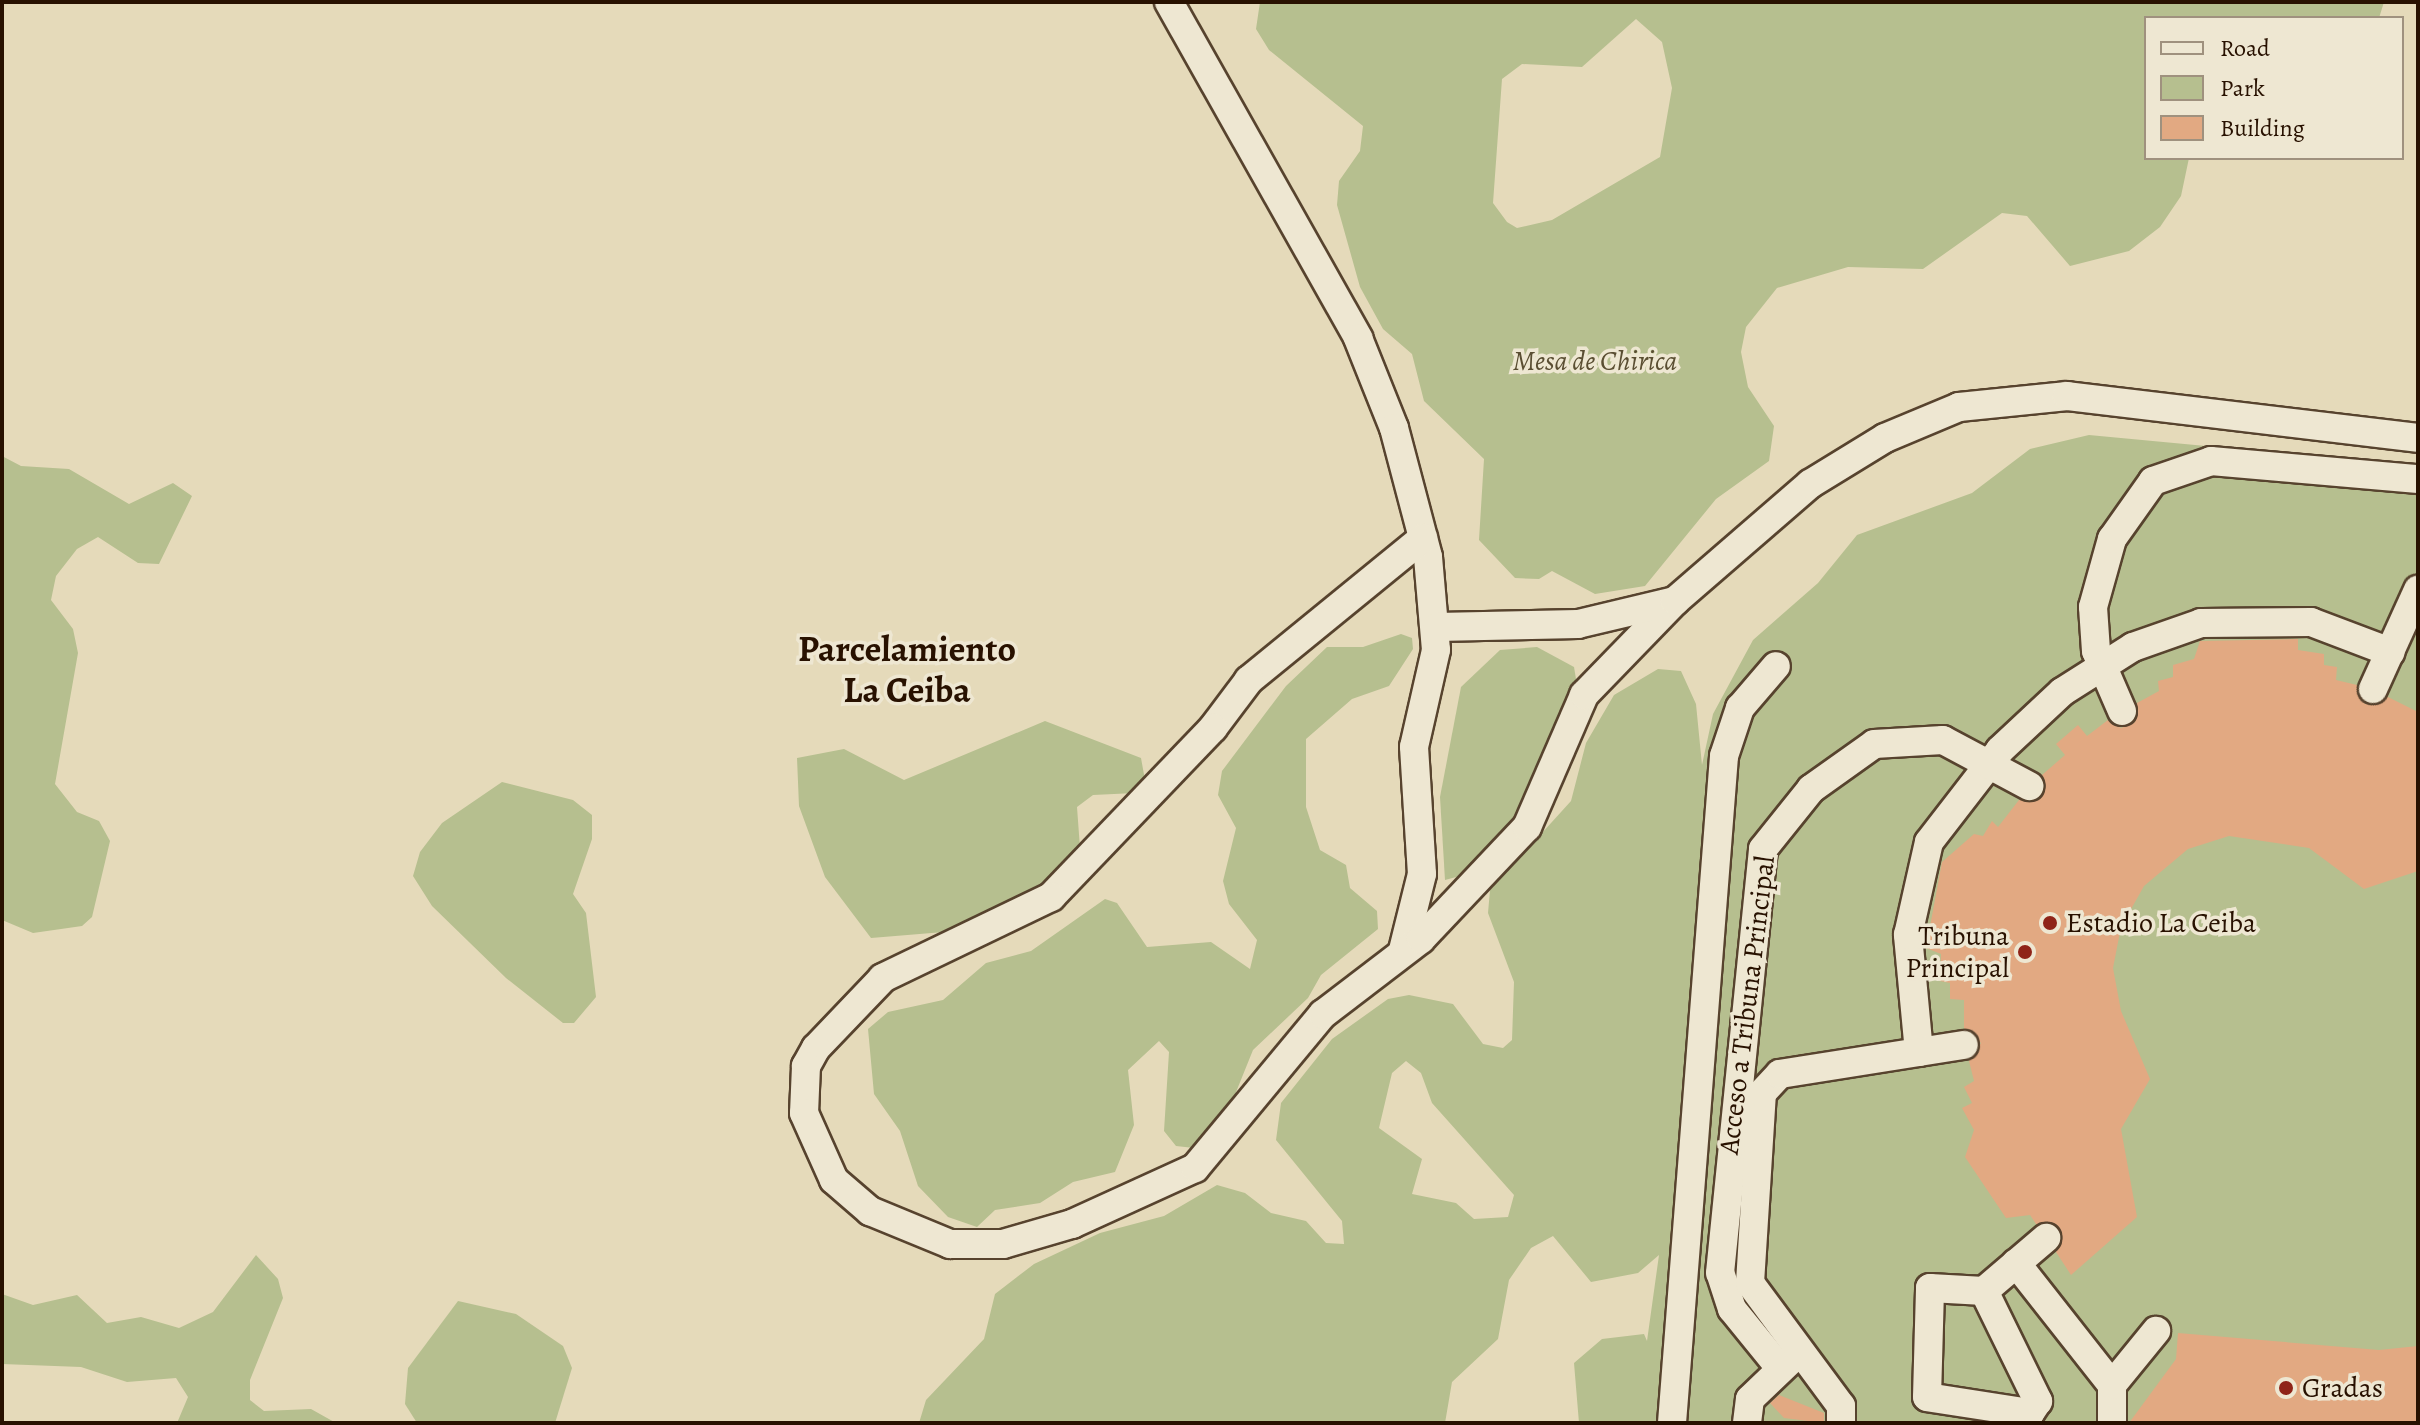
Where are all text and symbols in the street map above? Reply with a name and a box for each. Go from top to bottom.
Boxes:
legend [2144,16,2404,160]
text: Road [2220,32,2270,64]
text: Park [2220,72,2265,104]
text: Building [2220,112,2305,144]
park label: Mesa de Chirica [1513,344,1677,378]
district label: Parcelamiento La Ceiba [798,626,1016,711]
street label: Acceso a Tribuna Principal [1712,854,1782,1156]
place label: Estadio La Ceiba [2066,906,2256,940]
marker: Estadio La Ceiba [2041,914,2059,932]
place label: Tribuna Principal [1905,919,2009,985]
marker: Tribuna Principal [2016,943,2034,961]
place label: Gradas [2302,1371,2383,1405]
marker: Gradas [2277,1379,2295,1397]

